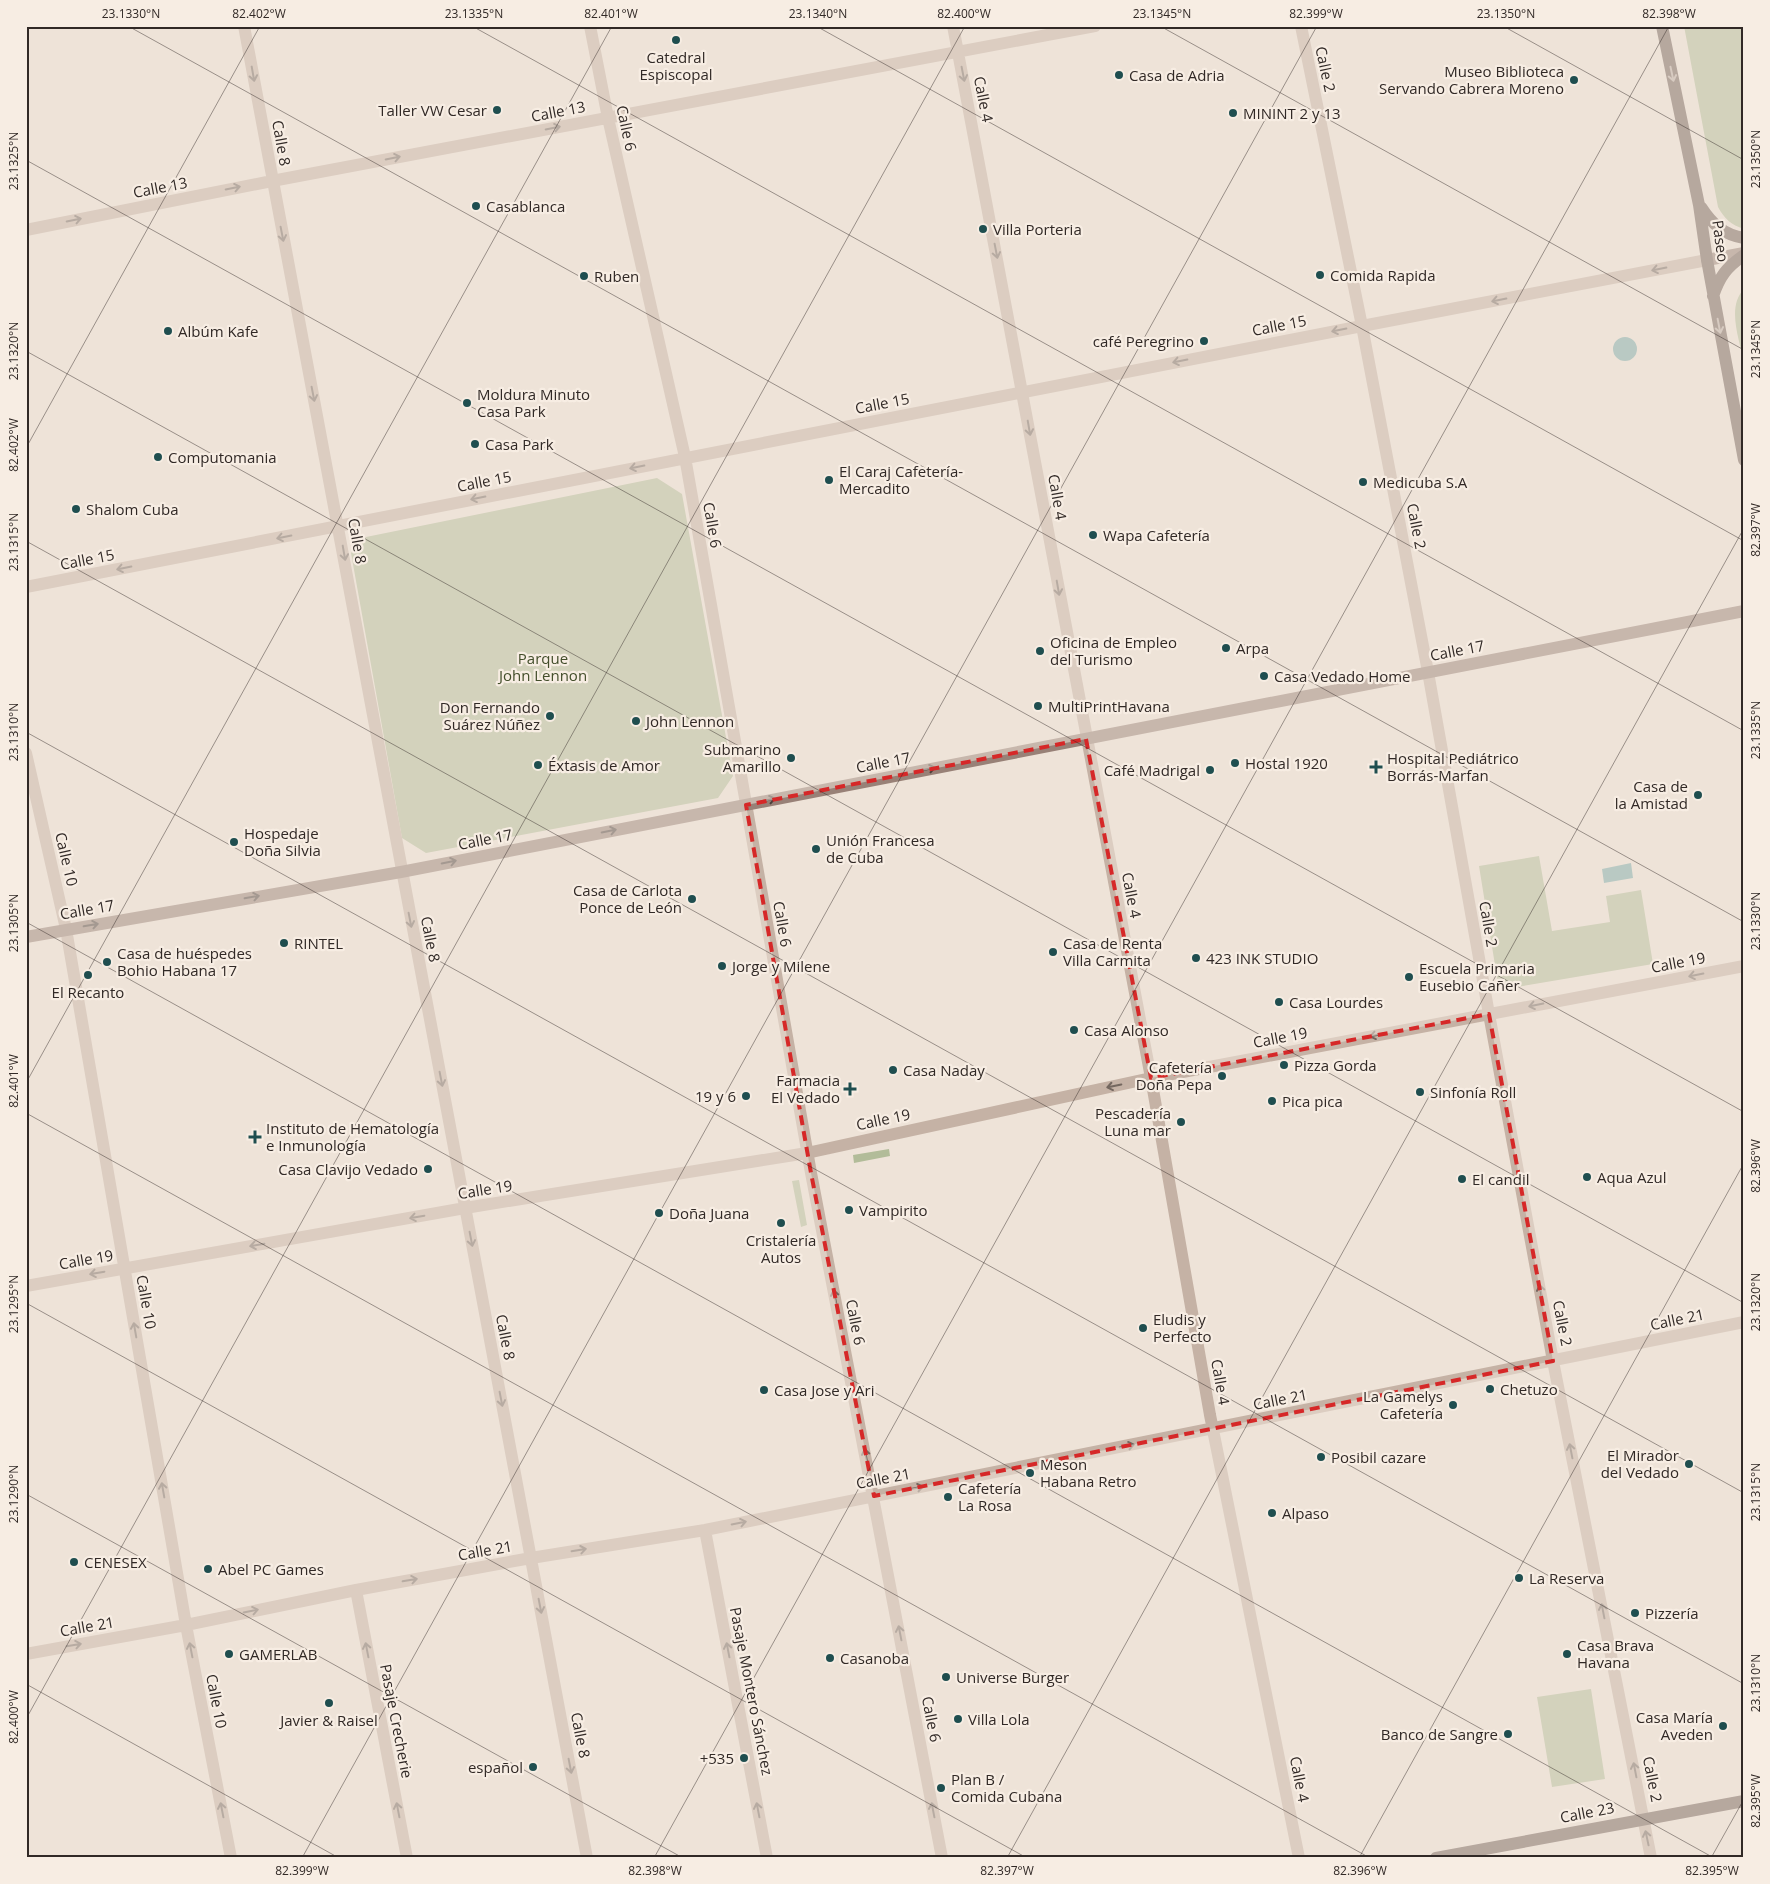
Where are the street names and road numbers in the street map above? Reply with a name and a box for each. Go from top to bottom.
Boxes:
street label: Calle 2 [1311,44,1341,94]
street label: Calle 4 [970,74,998,124]
street label: Calle 13 [529,96,587,126]
street label: Calle 6 [612,103,642,153]
street label: Calle 8 [268,118,296,168]
street label: Calle 13 [131,172,189,202]
street label: Paseo [1708,219,1734,263]
street label: Calle 15 [1250,310,1308,340]
street label: Calle 15 [853,388,911,418]
street label: Calle 15 [455,466,513,496]
street label: Calle 4 [1044,472,1072,522]
street label: Calle 6 [699,500,727,550]
street label: Calle 2 [1403,501,1431,551]
street label: Calle 8 [344,516,372,566]
street label: Calle 15 [58,544,116,574]
street label: Calle 17 [1428,635,1486,665]
street label: Calle 17 [854,747,912,777]
street label: Calle 17 [456,824,514,854]
street label: Calle 10 [51,830,83,888]
street label: Calle 4 [1118,870,1146,920]
street label: Calle 17 [58,894,116,924]
street label: Calle 6 [769,899,797,949]
street label: Calle 2 [1475,899,1503,949]
street label: Calle 8 [417,914,445,964]
street label: Calle 19 [1649,947,1707,977]
street label: Calle 19 [1251,1022,1309,1052]
street label: Calle 19 [854,1104,912,1134]
street label: Calle 19 [456,1175,514,1203]
street label: Calle 19 [57,1244,115,1274]
street label: Calle 10 [132,1273,162,1331]
street label: Calle 6 [842,1297,870,1347]
street label: Calle 2 [1549,1298,1577,1348]
street label: Calle 21 [1648,1304,1706,1334]
street label: Calle 8 [492,1312,520,1362]
street label: Calle 4 [1207,1357,1235,1407]
street label: Calle 21 [1251,1384,1309,1414]
street label: Calle 21 [854,1463,912,1493]
street label: Calle 21 [456,1535,514,1565]
street label: Pasaje Montero Sánchez [726,1605,778,1777]
street label: Calle 21 [58,1611,116,1641]
street label: Pasaje Crecherie [376,1662,418,1780]
street label: Calle 10 [202,1672,232,1730]
street label: Calle 6 [918,1694,946,1744]
street label: Calle 8 [567,1710,595,1760]
street label: Calle 4 [1286,1754,1314,1804]
street label: Calle 2 [1639,1754,1667,1804]
street label: Calle 23 [1558,1797,1616,1827]

